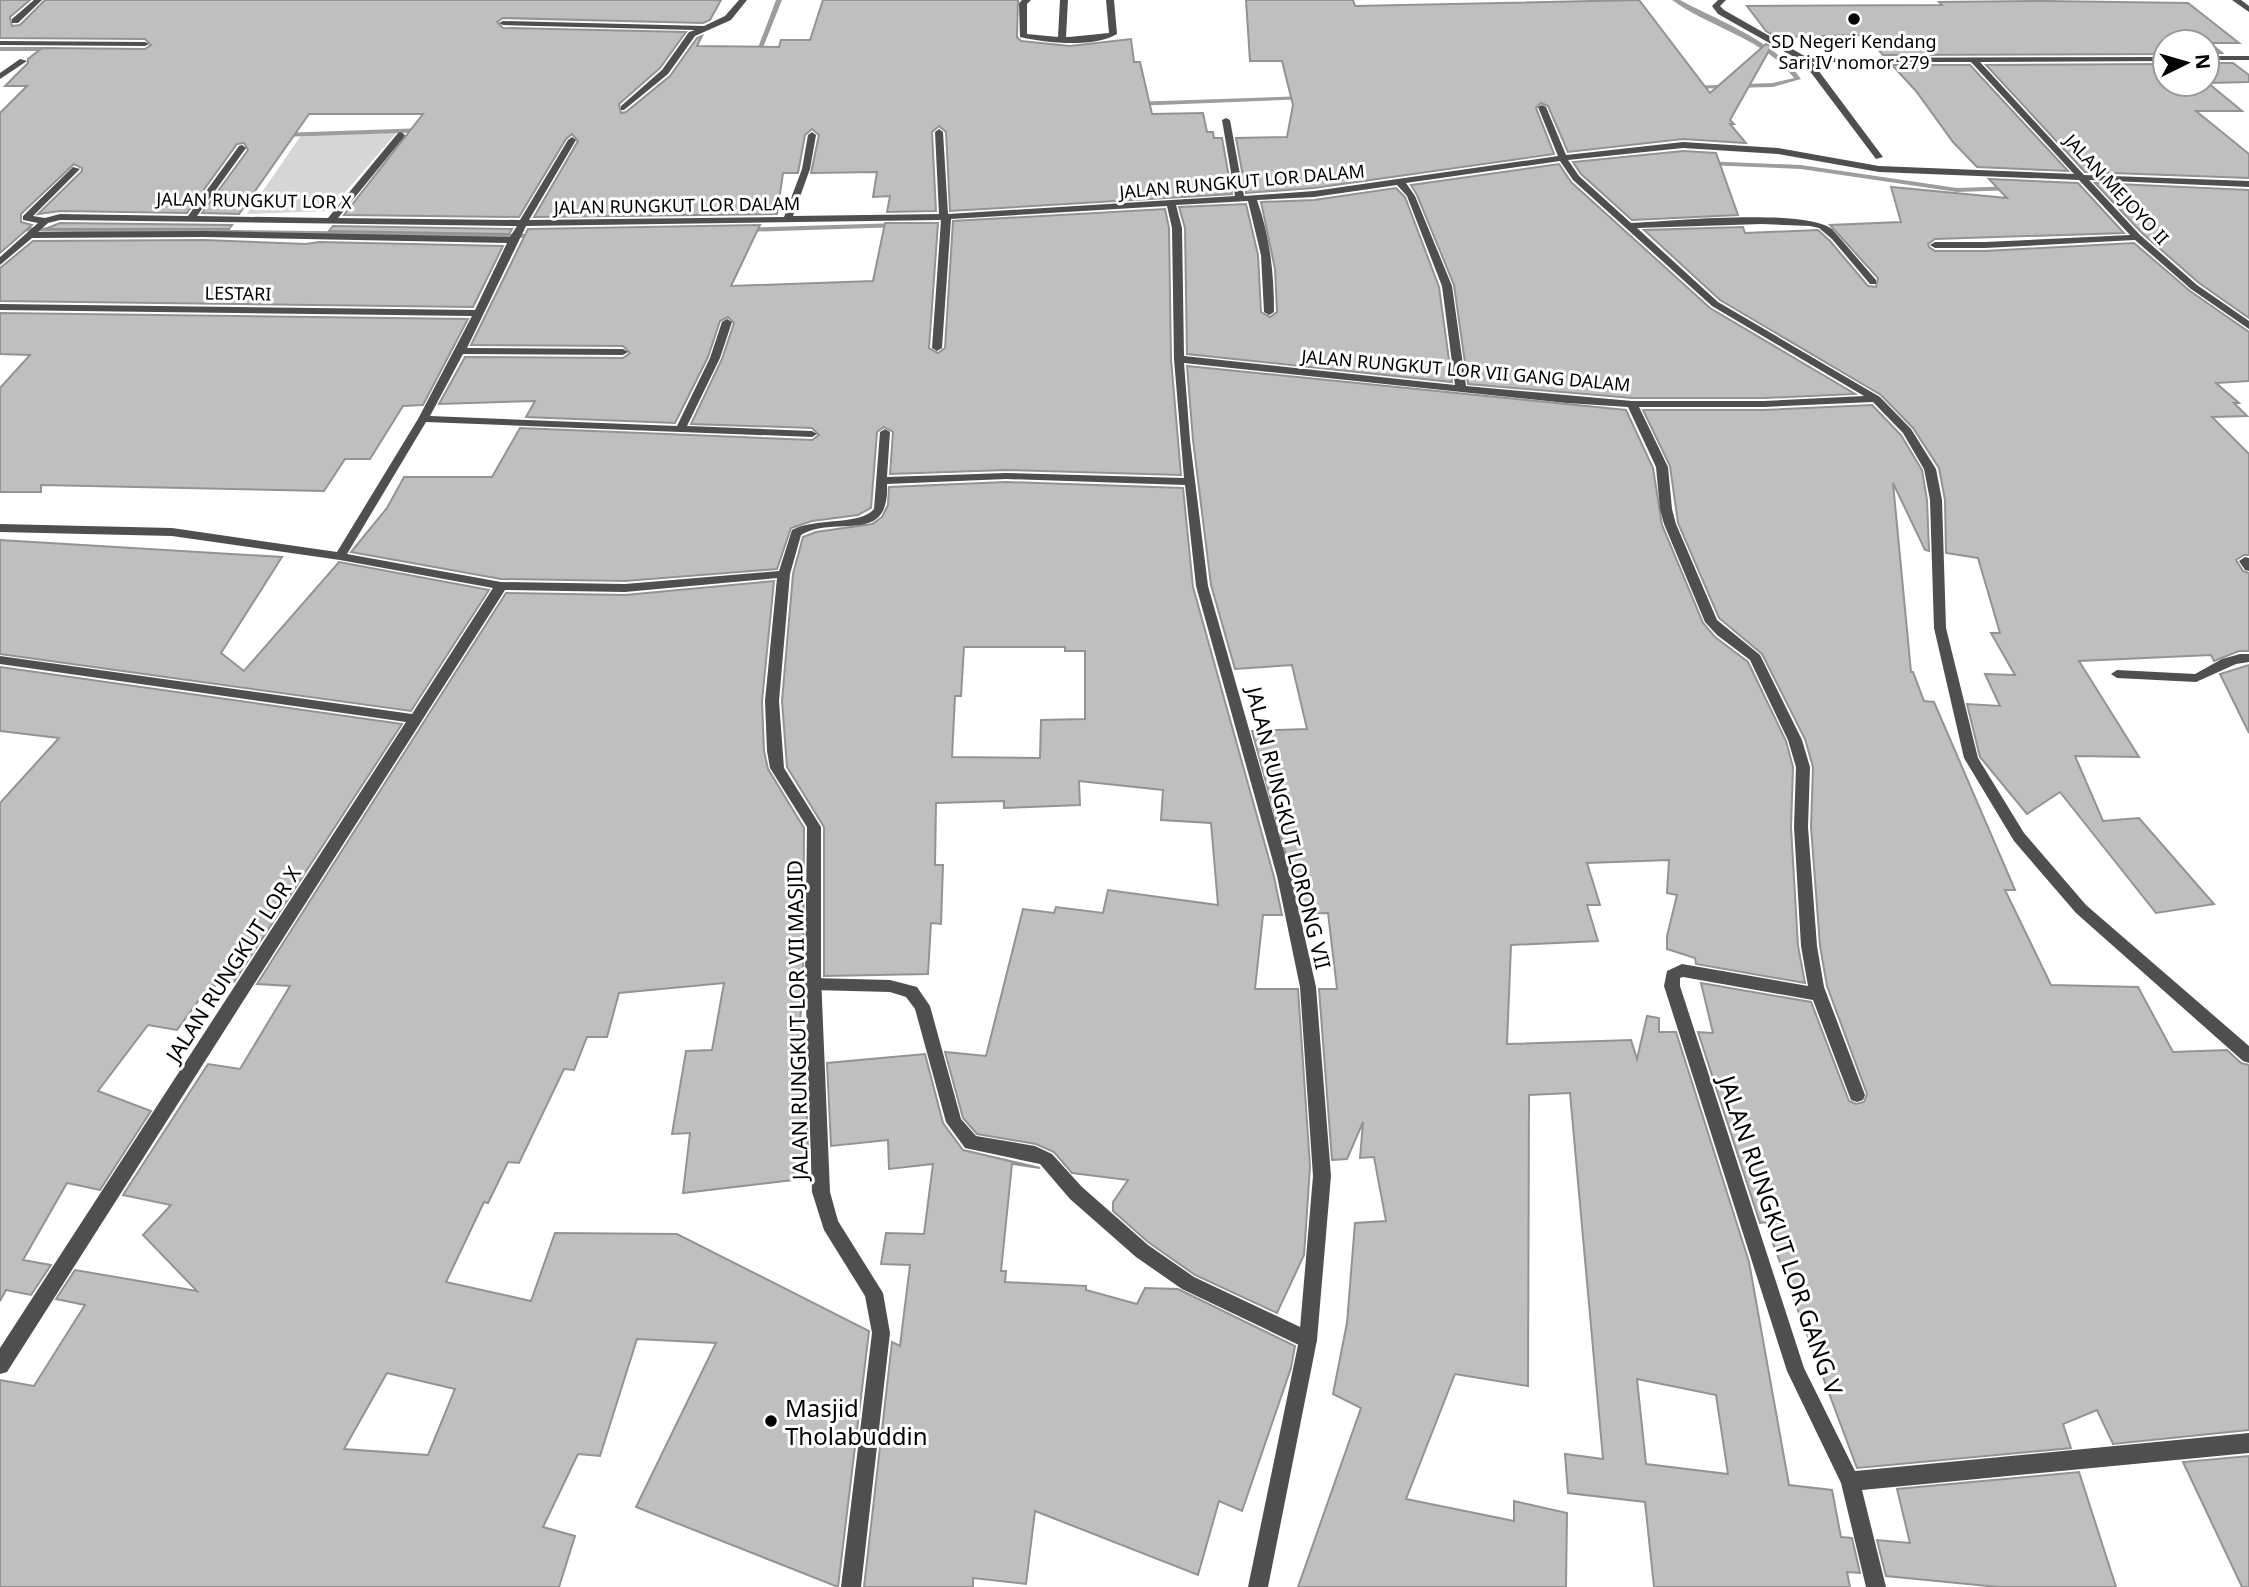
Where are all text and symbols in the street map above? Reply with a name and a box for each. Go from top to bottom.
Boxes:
marker: SD Negeri Kendang Sari IV nomor 279 [1846,11,1862,27]
north arrow [2151,28,2221,98]
place label: SD Negeri Kendang Sari IV nomor 279 [1771,29,1937,74]
text: N [2189,53,2217,70]
street label: JALAN MEJOYO II [2058,127,2174,249]
street label: JALAN RUNGKUT LOR DALAM [1116,158,1366,204]
street label: JALAN RUNGKUT LOR X [154,186,352,214]
street label: JALAN RUNGKUT LOR DALAM [552,191,800,219]
street label: LESTARI [204,280,272,306]
street label: JALAN RUNGKUT LOR VII GANG DALAM [1299,343,1631,396]
street label: JALAN RUNGKUT LORONG VII [1240,682,1338,972]
street label: JALAN RUNGKUT LOR X [158,860,307,1069]
street label: JALAN RUNGKUT LOR VII MASJID [780,860,814,1182]
street label: JALAN RUNGKUT LOR GANG V [1710,1069,1851,1400]
place label: Masjid Tholabuddin [785,1391,928,1452]
marker: Masjid Tholabuddin [763,1413,779,1429]

